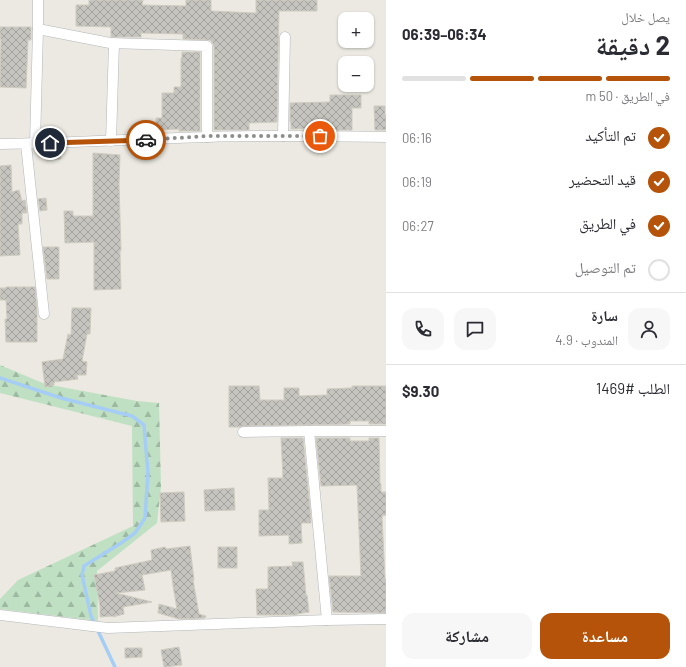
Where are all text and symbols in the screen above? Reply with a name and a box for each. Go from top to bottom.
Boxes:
text: يصل خلال [621,9,670,25]
map controls [338,12,374,92]
button: + [338,12,374,48]
text: 06:34–06:39 [402,25,487,43]
text: 2 دقيقة [596,29,670,60]
button: − [338,56,374,92]
text: في الطريق · 50 m [586,88,670,104]
pin [303,119,337,153]
courier [126,120,166,160]
icon: bag [309,125,331,147]
pin [33,126,67,160]
text: تم التأكيد [585,126,636,144]
icon: check [648,127,670,149]
icon: car [135,129,157,151]
text: 06:16 [402,130,432,146]
icon: home [39,132,61,154]
text: قيد التحضير [569,170,636,188]
icon: check [648,171,670,193]
text: 06:19 [402,174,432,190]
text: في الطريق [579,214,636,232]
icon: check [648,215,670,237]
text: 06:27 [402,218,434,234]
text: تم التوصيل [575,258,636,276]
text: سارة [591,306,618,324]
button: phone [402,308,444,350]
button: chat [454,308,496,350]
button: person [628,308,670,350]
text: المندوب · 4.9 [555,332,618,348]
text: الطلب #1469 [596,379,670,397]
text: $9.30 [402,382,439,400]
button: مشاركة [402,613,532,659]
button: مساعدة [540,613,670,659]

